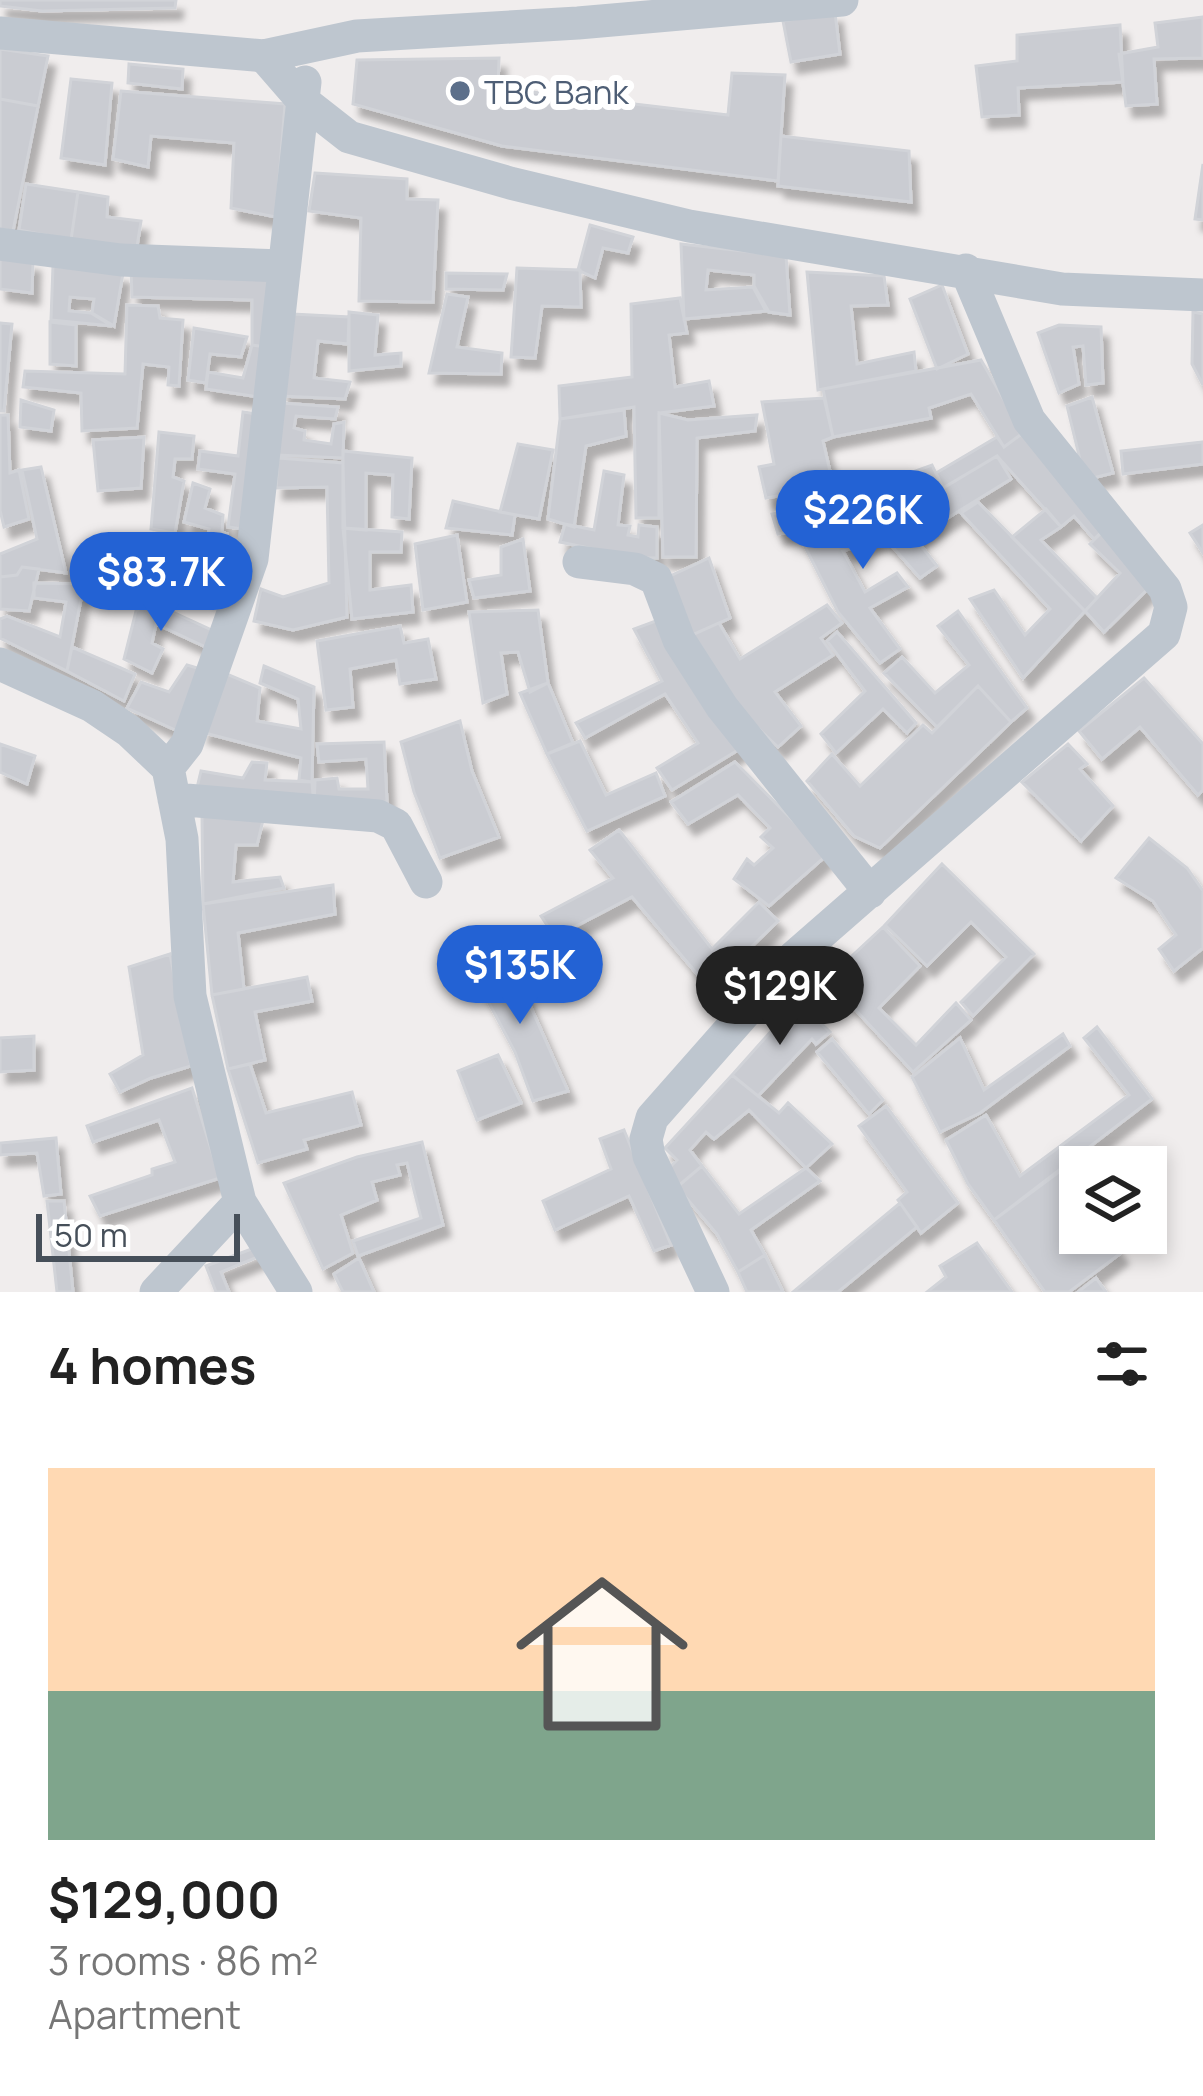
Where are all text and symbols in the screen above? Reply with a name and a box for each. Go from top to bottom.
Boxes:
place label: TBC Bank [484,69,630,114]
marker: TBC Bank [447,78,473,104]
pin: $226K [779,470,947,572]
text: $226K [803,482,923,536]
pin: $83.7K [63,532,259,634]
text: $83.7K [97,544,225,598]
pin: $135K [436,925,604,1027]
text: $135K [464,937,576,991]
pin: $129K [696,946,864,1048]
text: $129K [723,958,837,1012]
map controls [1059,1146,1167,1254]
button: layers [1059,1146,1167,1254]
scale bar [36,1208,240,1261]
text: 50 m [54,1212,128,1257]
text: 4 homes [48,1330,256,1399]
icon: filters [1089,1331,1155,1397]
icon: home [494,1546,710,1762]
text: $129,000 [48,1864,280,1933]
text: 3 rooms · 86 m² [48,1933,318,1987]
text: Apartment [48,1987,241,2041]

